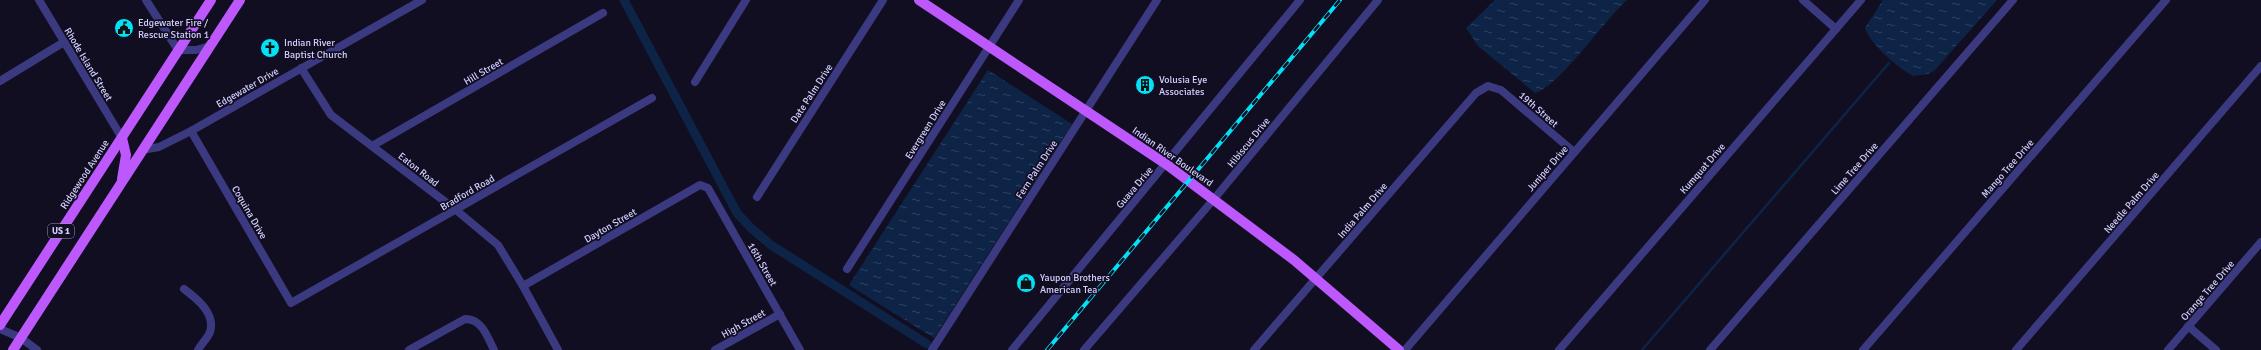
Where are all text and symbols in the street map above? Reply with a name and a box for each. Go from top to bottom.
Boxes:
public building icon: Edgewater Fire / Rescue Station 1 [113,17,135,39]
place label: Edgewater Fire / Rescue Station 1 [138,17,209,41]
street label: Rhode Island Street [61,26,115,104]
church icon: Indian River Baptist Church [259,37,281,59]
place label: Indian River Baptist Church [284,37,347,61]
street label: Hill Street [462,56,506,88]
street label: Date Palm Drive [788,62,835,125]
street label: Edgewater Drive [214,65,281,111]
building icon: Volusia Eye Associates [1134,74,1156,96]
place label: Volusia Eye Associates [1159,74,1207,98]
street label: 19th Street [1516,89,1561,130]
street label: Evergreen Drive [903,98,949,161]
street label: Hibiscus Drive [1225,115,1273,170]
street label: Indian River Boulevard [1130,124,1215,189]
street label: Mango Tree Drive [1979,137,2036,200]
street label: Ridgewood Avenue [58,138,112,212]
street label: Fern Palm Drive [1013,138,1060,201]
street label: Lime Tree Drive [1829,140,1881,197]
street label: Kumquat Drive [1678,141,1728,196]
street label: Juniper Drive [1525,143,1571,194]
street label: Eaton Road [396,150,441,189]
street label: Guava Drive [1114,164,1156,211]
street label: Needle Palm Drive [2102,169,2162,236]
street label: Bradford Road [438,172,497,213]
street label: India Palm Drive [1335,180,1390,241]
street label: Coquina Drive [229,184,269,241]
street label: Dayton Street [582,206,639,246]
road number: US 1 [48,224,74,238]
street label: 16th Street [745,241,780,289]
street label: Orange Tree Drive [2178,258,2237,323]
shop icon: Yaupon Brothers American Tea [1015,272,1037,294]
place label: Yaupon Brothers American Tea [1040,272,1110,296]
street label: High Street [719,307,768,341]

